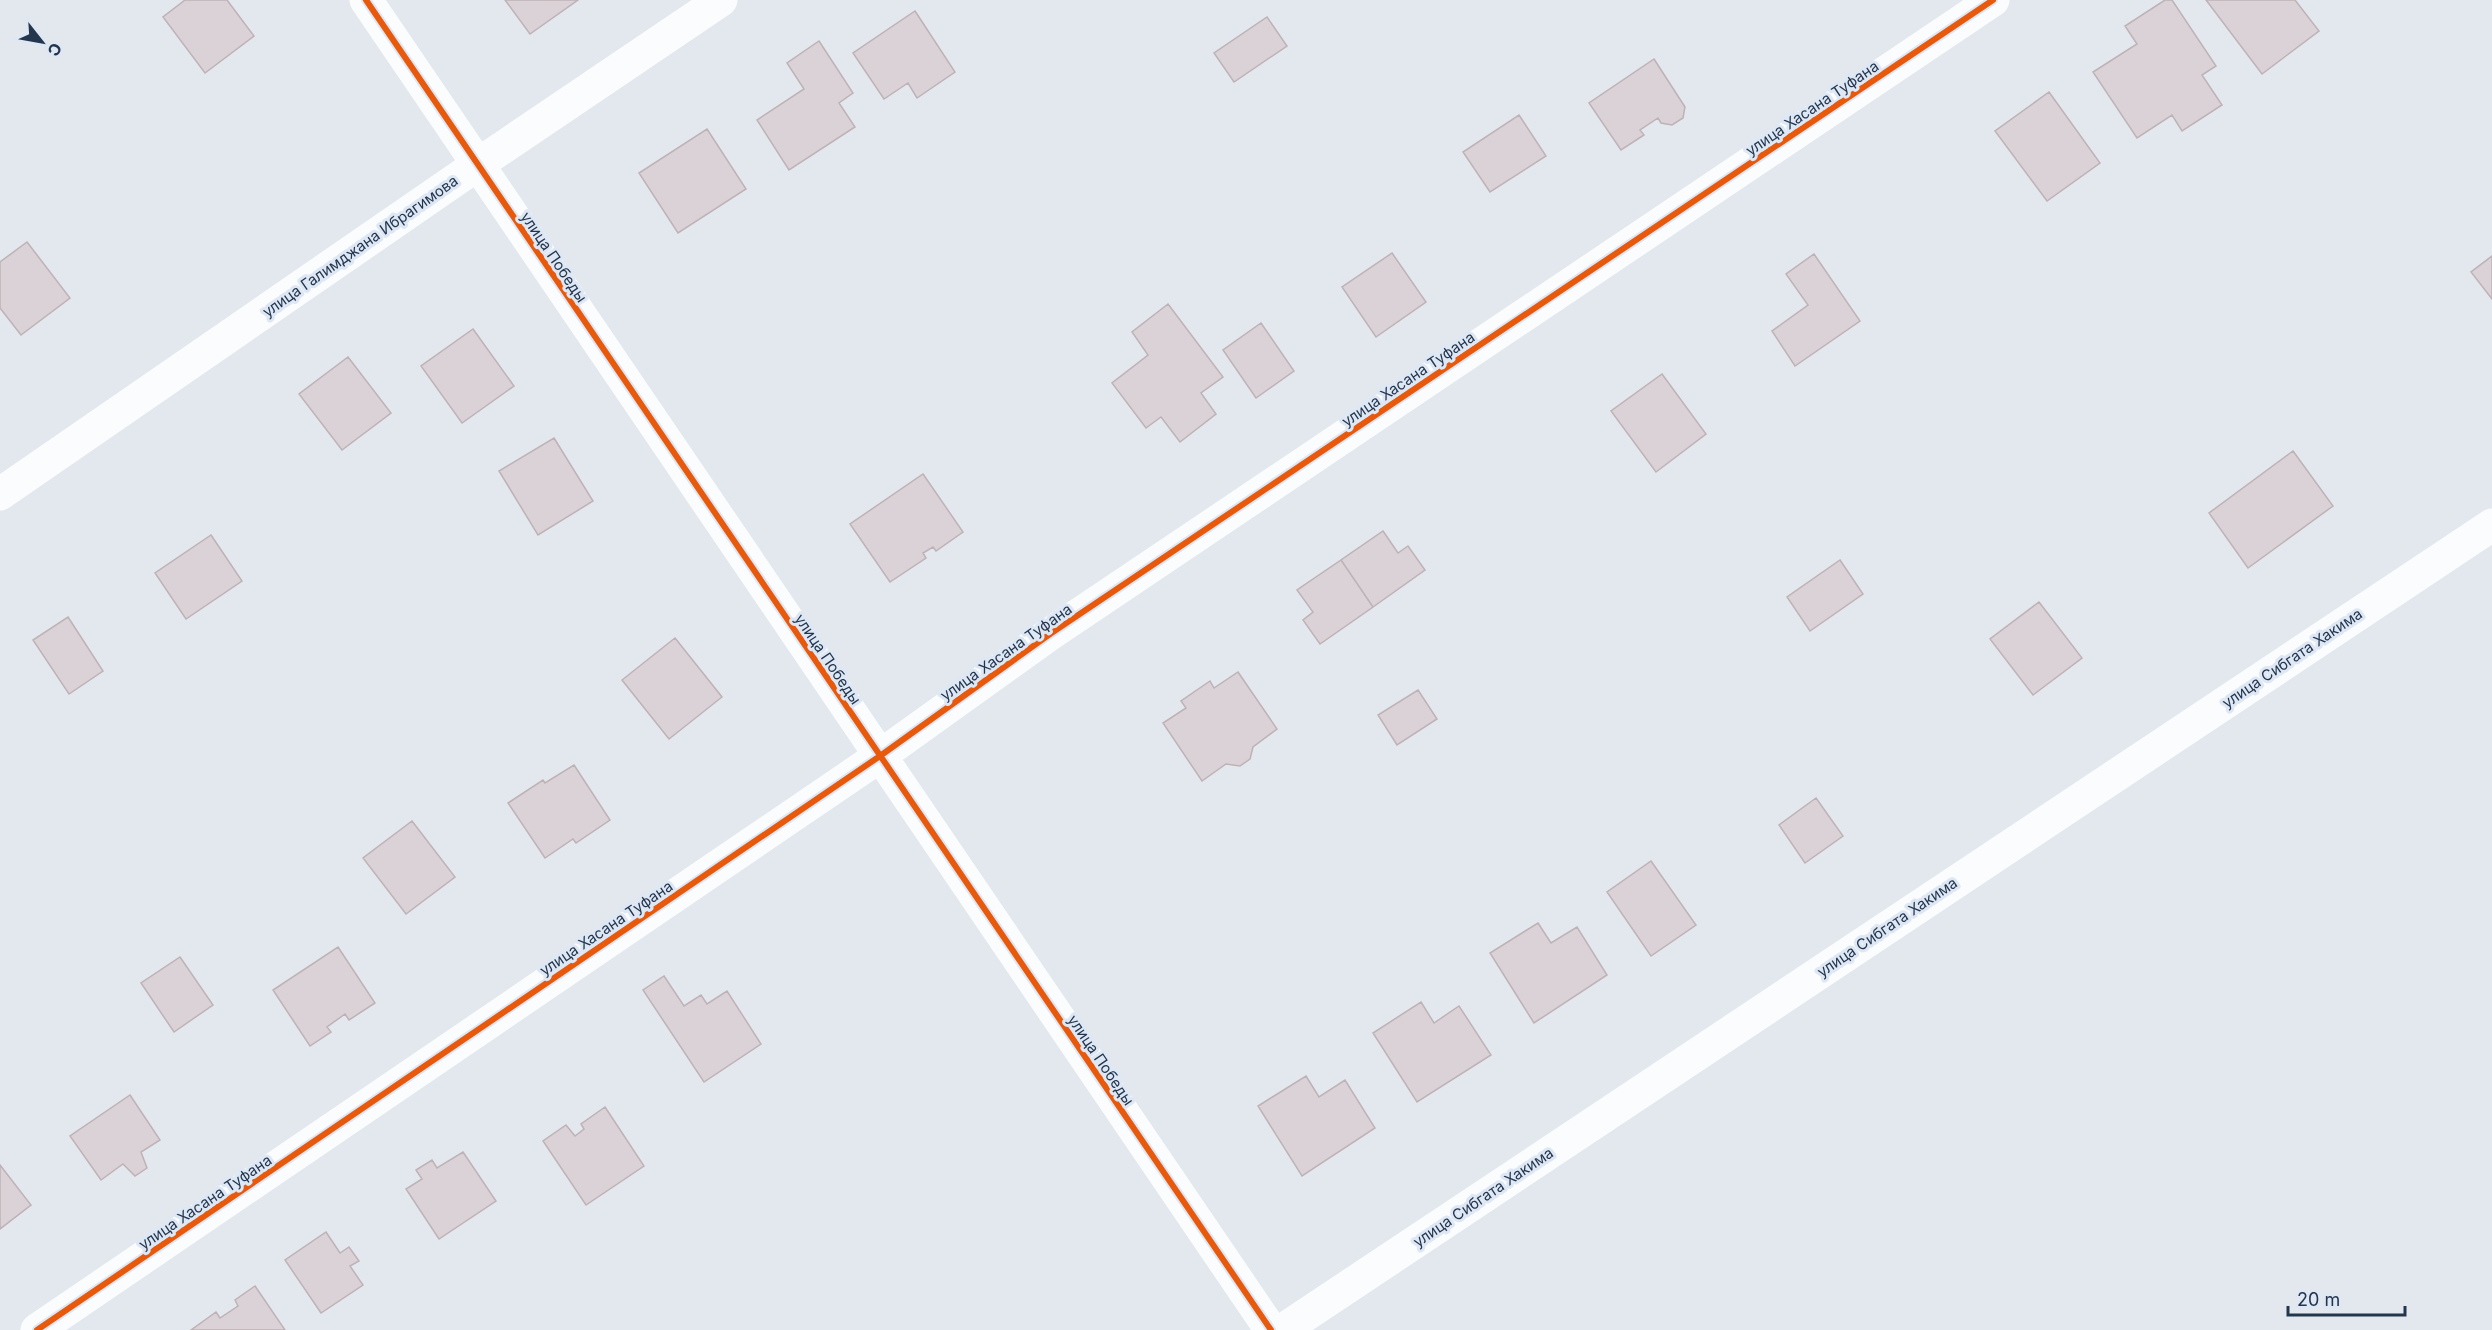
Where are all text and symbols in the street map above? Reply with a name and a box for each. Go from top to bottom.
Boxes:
north arrow [12,12,72,72]
text: С [43,39,66,60]
street label: улица Хасана Туфана [1742,56,1882,160]
street label: улица Галимджана Ибрагимова [259,171,461,321]
street label: улица Победы [517,208,591,306]
street label: улица Хасана Туфана [1338,327,1478,431]
street label: улица Хасана Туфана [936,599,1076,705]
street label: улица Сибгата Хакима [2218,604,2366,712]
street label: улица Победы [791,610,865,708]
street label: улица Сибгата Хакима [1813,873,1961,981]
street label: улица Хасана Туфана [536,876,676,980]
street label: улица Победы [1064,1011,1138,1109]
street label: улица Сибгата Хакима [1409,1143,1557,1251]
street label: улица Хасана Туфана [135,1150,275,1254]
scale bar [2288,1279,2405,1317]
text: 20 m [2297,1289,2340,1310]

